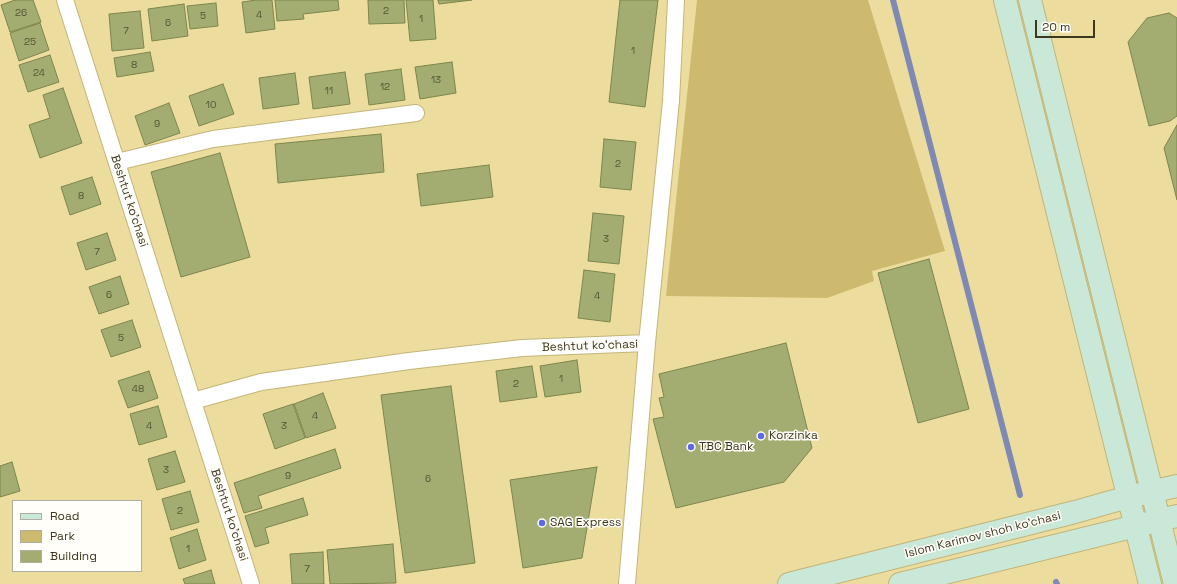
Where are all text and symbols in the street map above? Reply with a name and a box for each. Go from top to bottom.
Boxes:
house number: 2 [383,5,389,17]
house number: 26 [15,7,27,19]
house number: 4 [256,9,262,21]
house number: 5 [200,10,206,22]
scale bar [1037,12,1097,38]
house number: 1 [419,13,423,25]
house number: 6 [165,17,171,29]
text: 20 m [1042,19,1070,35]
house number: 7 [123,25,129,37]
house number: 25 [24,36,36,48]
house number: 1 [631,45,635,57]
house number: 8 [131,59,137,71]
house number: 24 [33,67,45,79]
house number: 13 [431,74,441,86]
house number: 12 [380,81,390,93]
house number: 11 [325,85,333,97]
house number: 10 [206,99,216,111]
house number: 9 [154,118,160,130]
street label: Beshtut ko'chasi [107,153,151,249]
house number: 2 [615,158,621,170]
house number: 8 [78,190,84,202]
house number: 3 [603,233,609,245]
house number: 7 [94,246,100,258]
house number: 6 [106,289,112,301]
house number: 4 [594,290,600,302]
house number: 5 [118,332,124,344]
street label: Beshtut ko'chasi [542,337,638,355]
house number: 1 [559,373,563,385]
house number: 2 [513,378,519,390]
house number: 48 [132,383,144,395]
house number: 4 [312,410,318,422]
house number: 4 [146,420,152,432]
house number: 3 [281,420,287,432]
place label: Korzinka [769,429,818,443]
marker: Korzinka [756,431,766,441]
place label: TBC Bank [699,440,753,454]
marker: TBC Bank [686,442,696,452]
house number: 3 [163,464,169,476]
street label: Beshtut ko'chasi [207,467,251,563]
house number: 9 [285,470,291,482]
house number: 6 [425,473,431,485]
legend [12,500,142,572]
house number: 2 [177,505,183,517]
text: Road [50,508,79,524]
street label: Islom Karimov shoh ko'chasi [904,509,1062,561]
place label: SAG Express [550,516,621,530]
marker: SAG Express [537,518,547,528]
text: Park [50,528,75,544]
house number: 1 [186,543,190,555]
text: Building [50,548,97,564]
house number: 7 [304,563,310,575]

